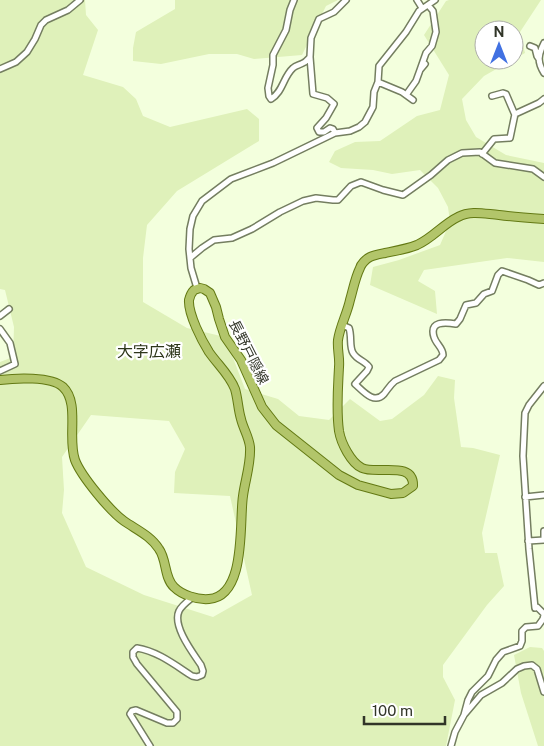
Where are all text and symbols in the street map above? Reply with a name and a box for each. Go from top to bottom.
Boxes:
north arrow [474,20,524,70]
text: N [494,24,504,40]
street label: 長野戸隠線 [226,317,272,387]
district label: 大字広瀬 [117,342,181,361]
scale bar [364,694,445,726]
text: 100 m [372,702,413,719]

